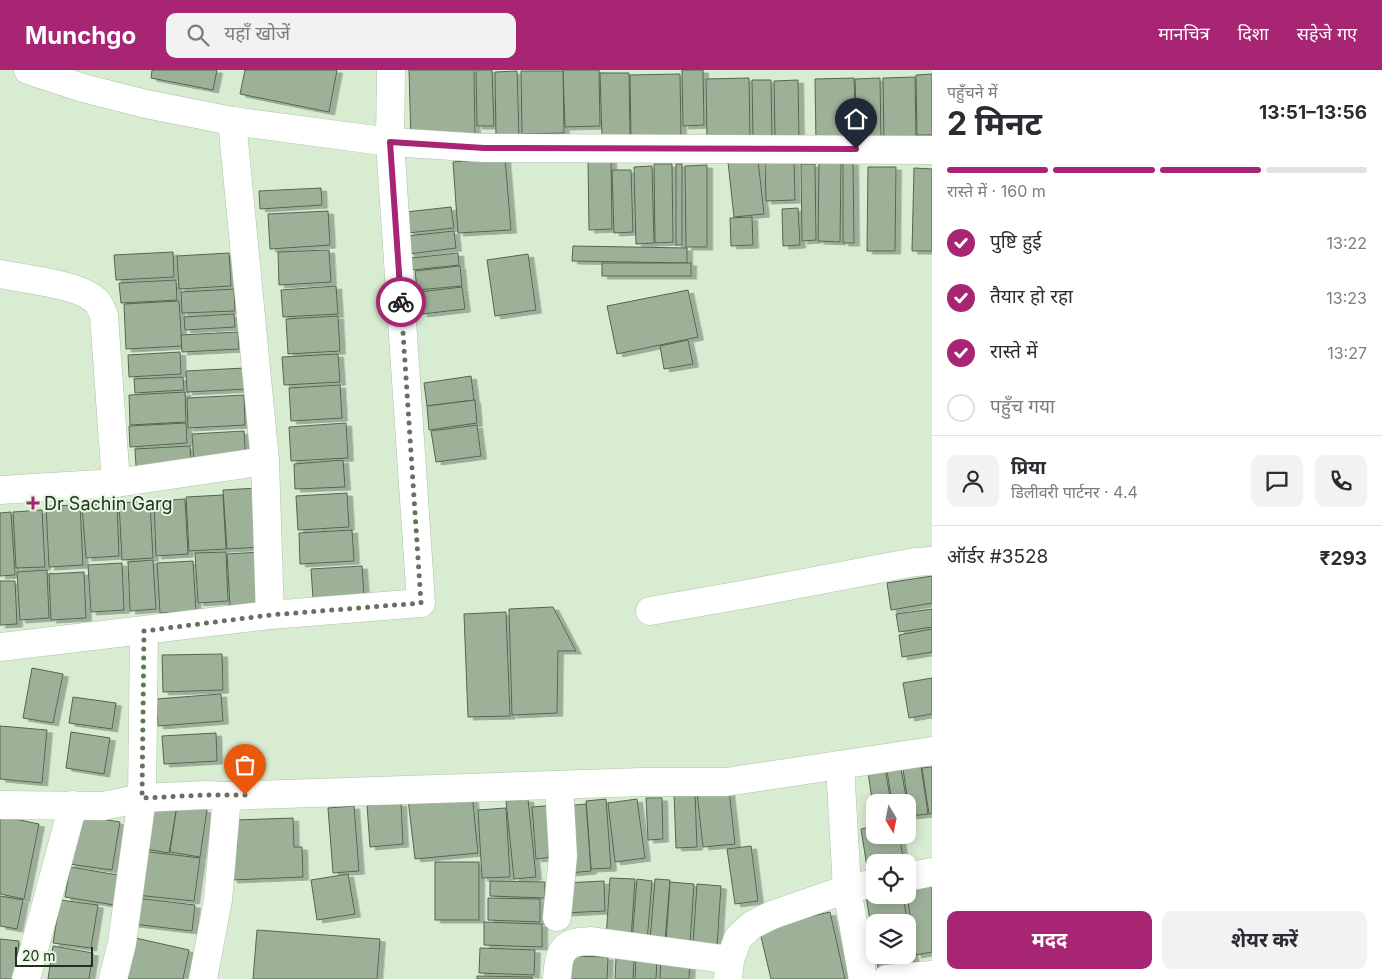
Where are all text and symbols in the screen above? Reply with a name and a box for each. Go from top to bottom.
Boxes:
search box [166,13,516,58]
text: Munchgo [25,21,136,50]
icon: search [184,21,212,49]
text: यहाँ खोजें [224,22,290,45]
text: मानचित्र [1158,23,1210,44]
text: दिशा [1238,23,1269,44]
text: सहेजे गए [1297,23,1357,44]
text: पहुँचने में [947,82,998,102]
pin [835,98,877,149]
text: 13:51–13:56 [1259,101,1367,124]
text: 2 मिनट [947,104,1042,143]
icon: home [842,105,870,133]
text: रास्ते में · 160 m [947,181,1046,201]
icon: check [947,229,975,257]
text: पुष्टि हुई [990,230,1042,253]
text: 13:22 [1326,233,1367,253]
courier [376,277,426,327]
icon: check [947,284,975,312]
text: तैयार हो रहा [990,285,1073,308]
icon: bike [387,288,415,316]
text: 13:23 [1326,288,1367,308]
icon: check [947,339,975,367]
text: रास्ते में [990,340,1038,363]
text: 13:27 [1327,343,1367,363]
text: पहुँच गया [990,395,1055,418]
button: person [947,455,999,507]
button: chat [1251,455,1303,507]
button: phone [1315,455,1367,507]
text: प्रिया [1011,456,1046,479]
text: डिलीवरी पार्टनर · 4.4 [1011,482,1138,502]
place label: Dr Sachin Garg [44,493,173,514]
marker: Dr Sachin Garg [26,496,40,510]
text: ऑर्डर #3528 [947,545,1048,568]
text: ₹293 [1320,547,1367,570]
pin [224,744,266,795]
icon: bag [231,751,259,779]
north arrow [866,794,916,844]
map controls [866,794,916,964]
button: locate [866,854,916,904]
button: मदद [947,911,1152,969]
button: शेयर करें [1162,911,1367,969]
button: layers [866,914,916,964]
scale bar [15,944,92,967]
text: 20 m [22,947,56,964]

